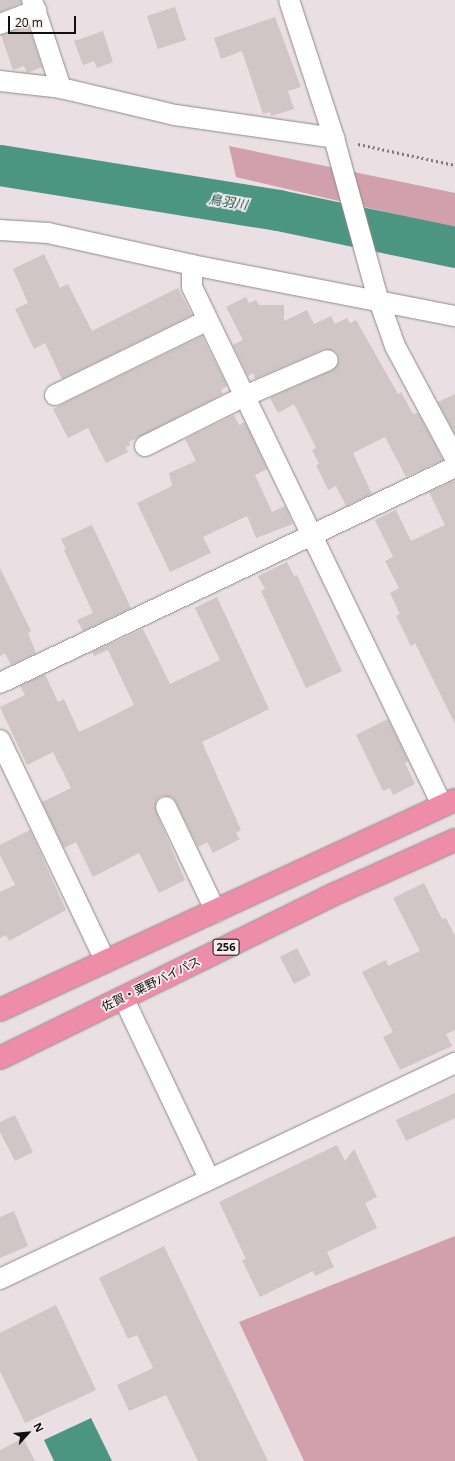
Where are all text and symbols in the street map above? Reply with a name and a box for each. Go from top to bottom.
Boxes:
scale bar [10,8,78,34]
text: 20 m [15,14,43,31]
water label: 鳥羽川 [208,191,248,213]
road number: 256 [212,938,240,956]
street label: 佐賀・粟野バイパス [99,954,203,1014]
north arrow [8,1413,48,1453]
text: N [30,1420,48,1435]

